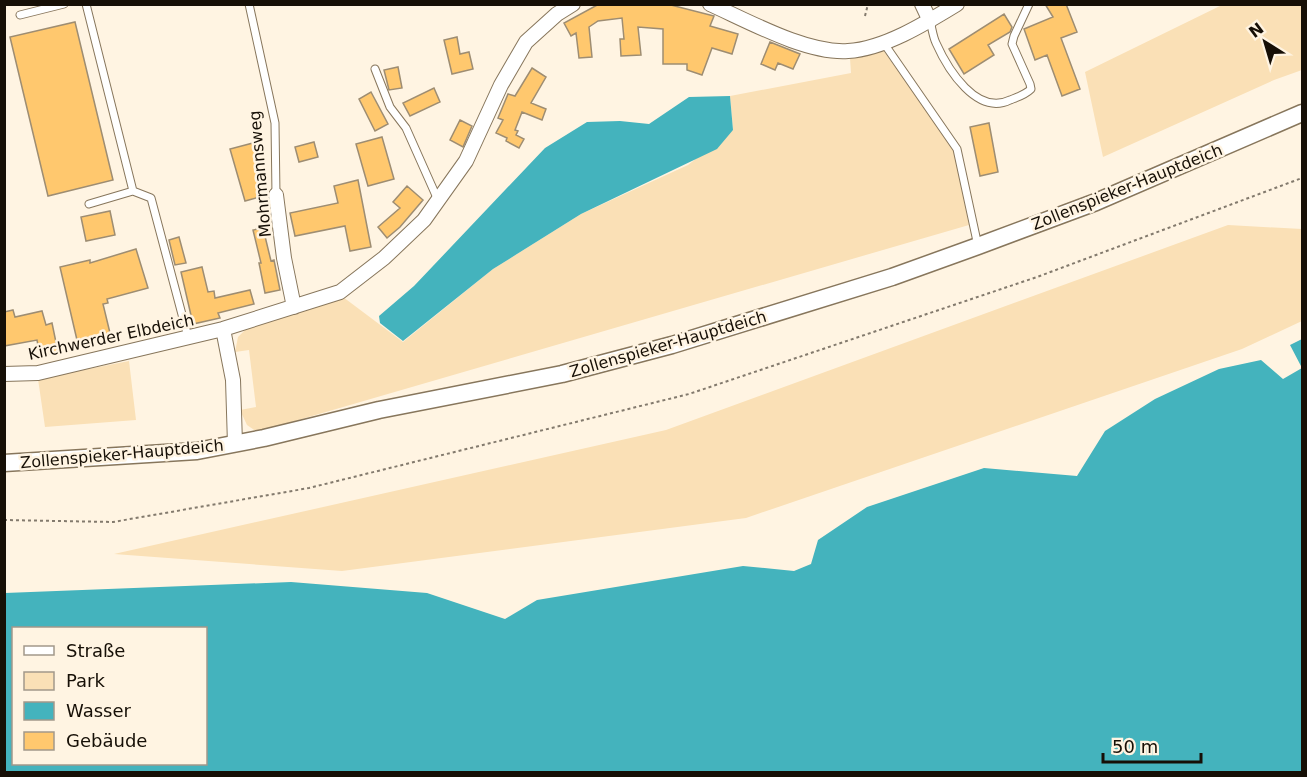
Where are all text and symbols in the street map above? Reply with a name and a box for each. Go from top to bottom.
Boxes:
north arrow [1235,12,1295,72]
text: N [1245,19,1267,42]
street label: Mohrmannsweg [245,110,275,238]
street label: Zollenspieker-Hauptdeich [1029,140,1225,234]
street label: Zollenspieker-Hauptdeich [567,307,769,381]
street label: Kirchwerder Elbdeich [26,310,196,364]
street label: Zollenspieker-Hauptdeich [20,436,224,472]
legend [12,627,207,765]
text: Straße [66,640,125,661]
text: Park [66,670,105,691]
text: Wasser [66,700,132,721]
scale bar [1103,726,1200,764]
text: Gebäude [66,730,147,751]
text: 50 m [1112,736,1158,757]

